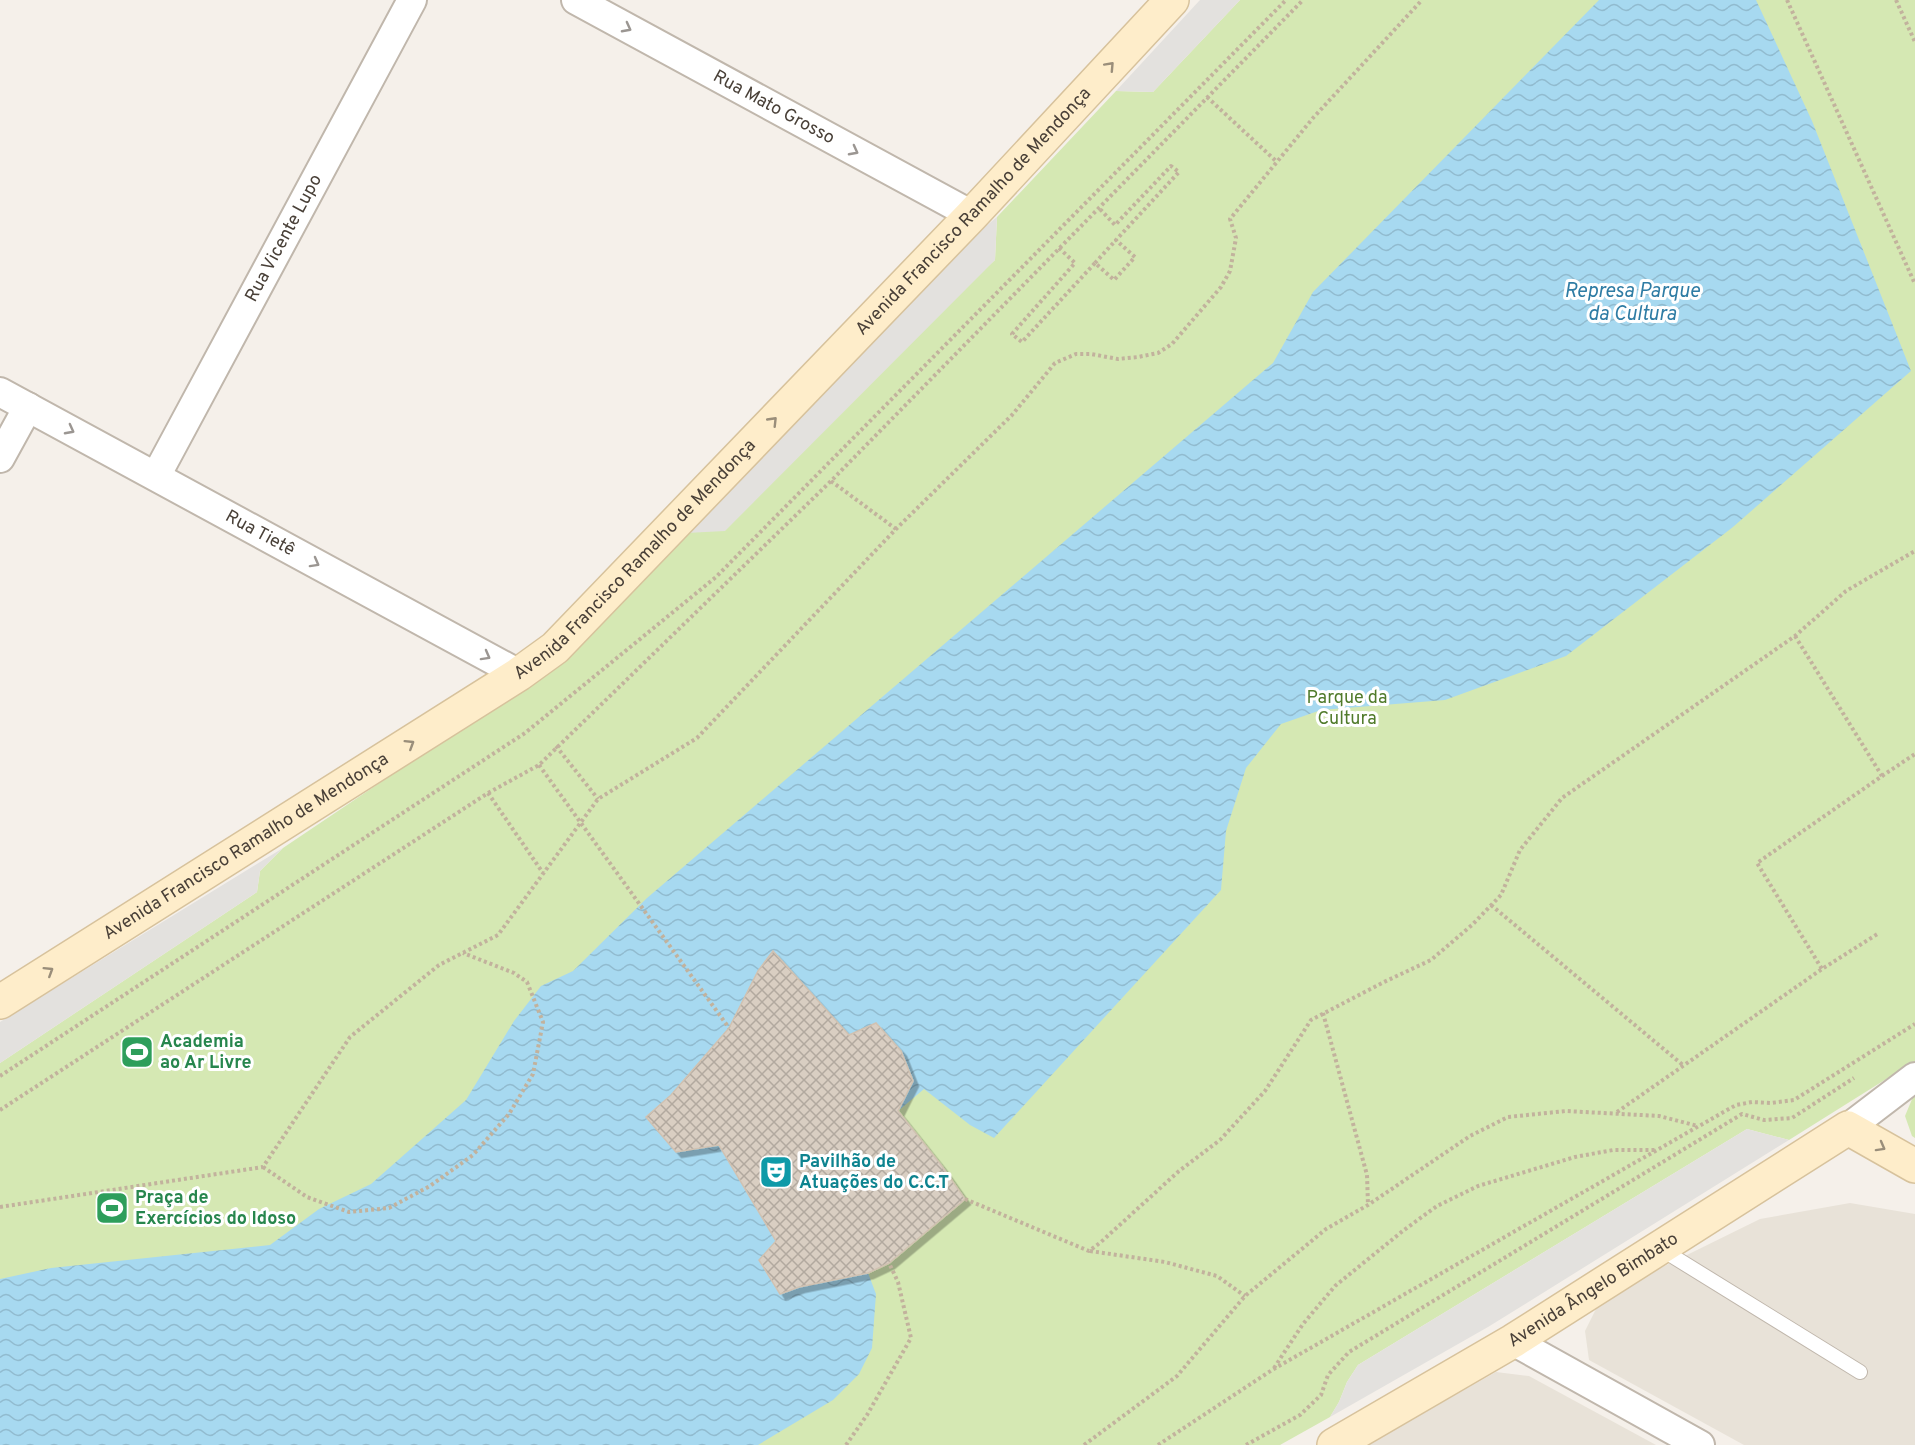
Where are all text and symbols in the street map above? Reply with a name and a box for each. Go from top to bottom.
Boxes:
one-way arrow [621,21,631,32]
one-way arrow [1103,63,1114,73]
street label: Rua Mato Grosso [709,65,839,150]
street label: Avenida Francisco Ramalho de Mendonça [851,83,1096,340]
one-way arrow [848,144,858,155]
street label: Rua Vicente Lupo [240,170,328,306]
water label: Represa Parque da Cultura [1564,279,1700,328]
one-way arrow [766,417,777,428]
one-way arrow [64,423,74,434]
street label: Avenida Francisco Ramalho de Mendonça [509,435,761,685]
street label: Rua Tietê [221,505,299,562]
one-way arrow [309,556,319,567]
one-way arrow [480,649,490,660]
park label: Parque da Cultura [1307,687,1387,731]
one-way arrow [404,739,414,751]
street label: Avenida Francisco Ramalho de Mendonça [99,748,393,945]
one-way arrow [43,967,54,978]
place label: Academia ao Ar Livre [160,1031,251,1075]
sports icon: Academia ao Ar Livre [119,1034,155,1070]
one-way arrow [1875,1140,1885,1151]
place label: Pavilhão de Atuações do C.C.T [799,1151,949,1195]
theatre icon: Pavilhão de Atuações do C.C.T [758,1154,794,1190]
place label: Praça de Exercícios do Idoso [135,1187,296,1231]
sports icon: Praça de Exercícios do Idoso [94,1190,130,1226]
street label: Avenida Ângelo Bimbato [1504,1227,1683,1353]

